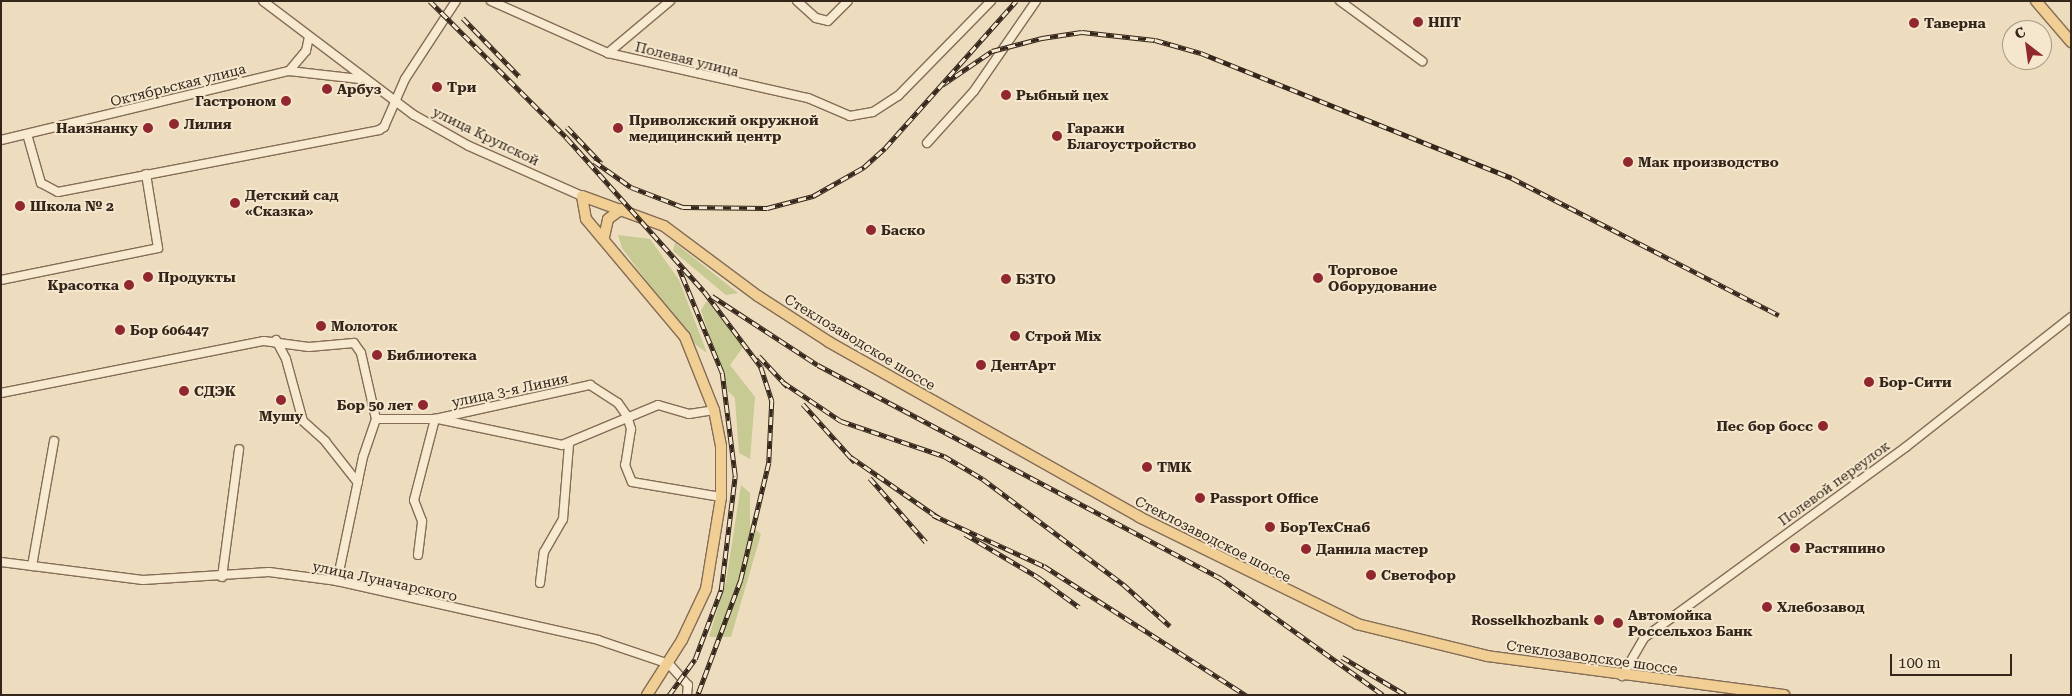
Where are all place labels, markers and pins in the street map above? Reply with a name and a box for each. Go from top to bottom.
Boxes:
place label: НПТ [1428,14,1461,30]
place label: Таверна [1924,15,1986,31]
marker: НПТ [1412,16,1424,28]
marker: Таверна [1908,17,1920,29]
place label: Три [447,79,476,95]
place label: Арбуз [337,81,381,97]
marker: Три [431,81,443,93]
marker: Арбуз [321,83,333,95]
place label: Рыбный цех [1016,87,1109,103]
marker: Рыбный цех [1000,89,1012,101]
place label: Гастроном [195,93,276,109]
marker: Гастроном [280,95,292,107]
place label: Приволжский окружной медицинский центр [629,112,819,144]
place label: Лилия [184,116,231,132]
marker: Лилия [168,118,180,130]
place label: Наизнанку [56,120,138,136]
place label: Гаражи Благоустройство [1067,120,1196,152]
marker: Приволжский окружной медицинский центр [611,121,625,135]
marker: Наизнанку [142,122,154,134]
marker: Гаражи Благоустройство [1051,130,1063,142]
place label: Мак производство [1638,154,1779,170]
marker: Мак производство [1622,156,1634,168]
place label: Детский сад «Сказка» [245,187,338,220]
marker: Детский сад «Сказка» [229,197,241,209]
place label: Школа № 2 [30,198,114,214]
marker: Школа № 2 [14,200,26,212]
place label: Баско [881,222,925,238]
marker: Баско [865,224,877,236]
place label: Торговое Оборудование [1328,262,1437,294]
place label: Продукты [158,269,236,285]
marker: Продукты [142,271,154,283]
place label: БЗТО [1016,271,1056,287]
marker: Торговое Оборудование [1312,272,1324,284]
marker: БЗТО [1000,273,1012,285]
place label: Красотка [48,277,119,293]
marker: Красотка [123,279,135,291]
place label: Молоток [331,318,398,334]
marker: Молоток [315,320,327,332]
place label: Бор 606447 [130,322,209,338]
marker: Бор 606447 [114,324,126,336]
place label: Строй Mix [1025,328,1101,344]
marker: Строй Mix [1009,330,1021,342]
place label: Библиотека [387,347,477,363]
marker: Библиотека [371,349,383,361]
place label: ДентАрт [991,357,1056,373]
marker: ДентАрт [975,359,987,371]
place label: Бор-Сити [1879,374,1952,390]
marker: Бор-Сити [1863,376,1875,388]
place label: СДЭК [194,383,236,399]
marker: СДЭК [178,385,190,397]
marker: Мушу [275,394,287,406]
place label: Бор 50 лет [337,397,413,413]
marker: Бор 50 лет [417,399,429,411]
place label: Мушу [259,408,303,424]
place label: Пес бор босс [1717,418,1813,434]
marker: Пес бор босс [1817,420,1829,432]
place label: ТМК [1157,459,1192,475]
marker: ТМК [1141,461,1153,473]
place label: Passport Office [1210,490,1319,506]
marker: Passport Office [1194,492,1206,504]
place label: БорТехСнаб [1280,519,1370,535]
marker: БорТехСнаб [1264,521,1276,533]
place label: Растяпино [1805,540,1885,556]
place label: Данила мастер [1316,541,1428,557]
marker: Растяпино [1789,542,1801,554]
marker: Данила мастер [1300,543,1312,555]
place label: Светофор [1381,567,1456,583]
marker: Светофор [1365,569,1377,581]
place label: Хлебозавод [1777,599,1864,615]
marker: Хлебозавод [1761,601,1773,613]
place label: Автомойка Россельхоз Банк [1628,607,1753,640]
place label: Rosselkhozbank [1471,612,1589,628]
marker: Rosselkhozbank [1593,614,1605,626]
marker: Автомойка Россельхоз Банк [1612,617,1624,629]

